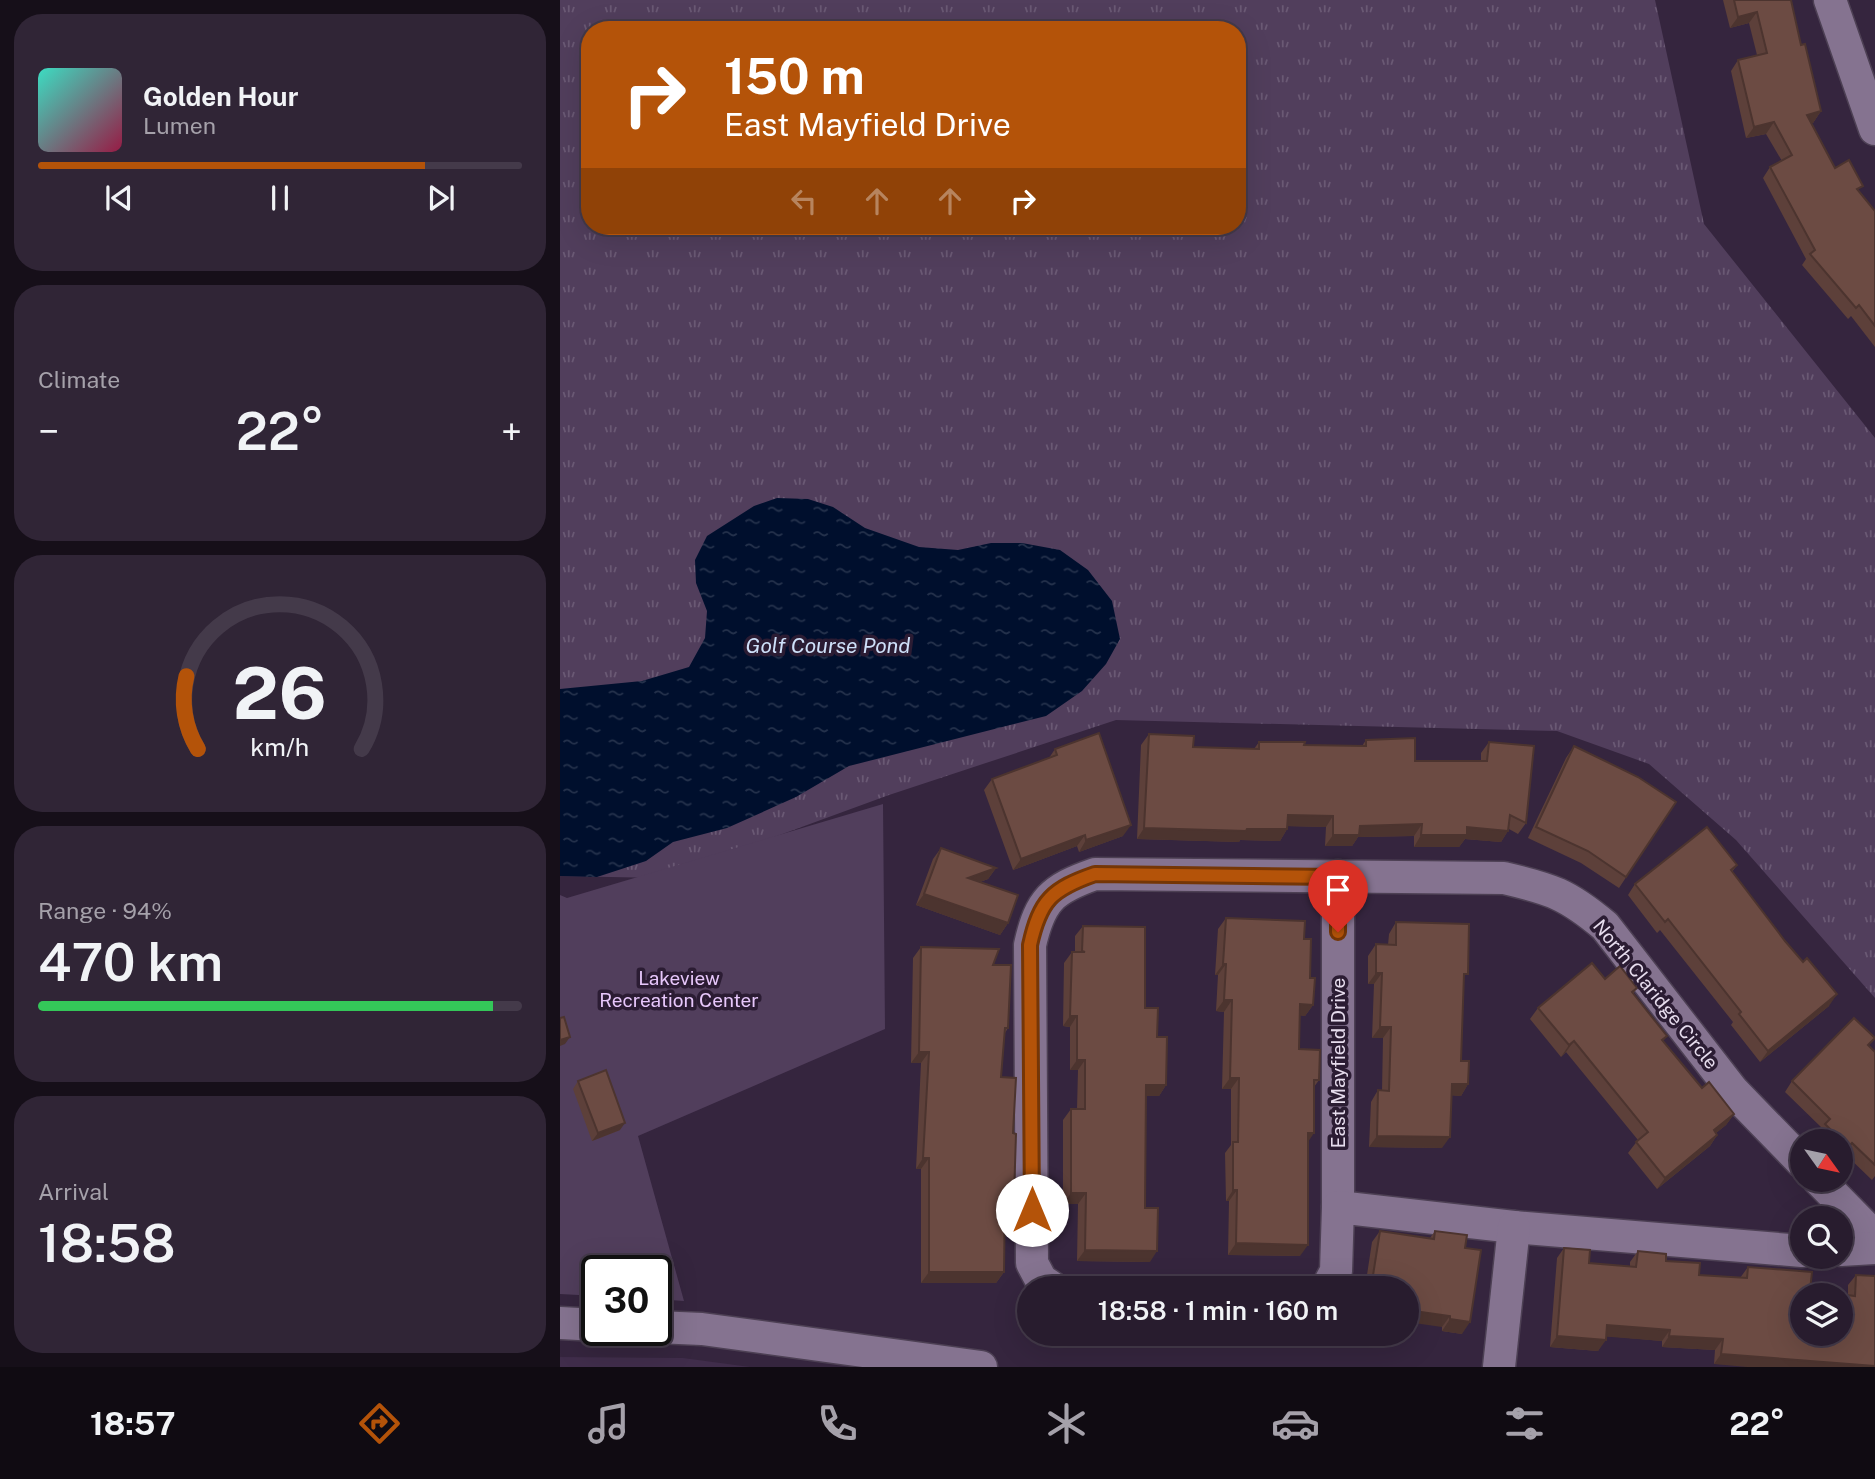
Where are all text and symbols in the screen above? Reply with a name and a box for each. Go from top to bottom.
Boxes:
text: 150 m [724,47,865,105]
icon: right [609,49,700,140]
text: Golden Hour [143,81,298,112]
text: East Mayfield Drive [724,106,1011,143]
text: Lumen [143,112,216,139]
icon: previous [100,179,138,217]
icon: pause [261,179,299,217]
icon: next [422,179,460,217]
icon: left [785,182,823,220]
icon: ahead [858,182,896,220]
icon: ahead [931,182,969,220]
icon: right [1004,182,1042,220]
text: Climate [38,366,120,393]
text: 22° [236,401,324,462]
text: − [38,409,59,454]
text: + [501,409,522,454]
water label: Golf Course Pond [746,633,910,658]
text: 26 [233,651,327,736]
text: km/h [251,732,309,762]
pin [1308,860,1368,932]
icon: arrive [1319,871,1357,909]
text: Range · 94% [38,897,172,924]
street label: North Claridge Circle [1589,915,1723,1073]
text: 470 km [38,932,223,993]
park label: Lakeview Recreation Center [599,967,759,1011]
street label: East Mayfield Drive [1327,978,1349,1148]
north arrow [1790,1129,1853,1192]
map controls [1790,1129,1853,1346]
position arrow [995,1173,1069,1247]
text: Arrival [38,1178,109,1205]
button: search [1790,1206,1853,1269]
text: 18:58 [38,1213,176,1274]
speed limit sign: 30 [581,1255,672,1346]
button: layers [1790,1283,1853,1346]
text: 18:58 · 1 min · 160 m [1098,1295,1338,1326]
icon: directions [355,1399,404,1448]
icon: music [584,1399,633,1448]
icon: phone [813,1399,862,1448]
icon: climate [1042,1399,1091,1448]
icon: car [1271,1399,1320,1448]
icon: filters [1500,1399,1549,1448]
text: 18:57 [90,1405,175,1442]
text: 22° [1729,1405,1785,1442]

